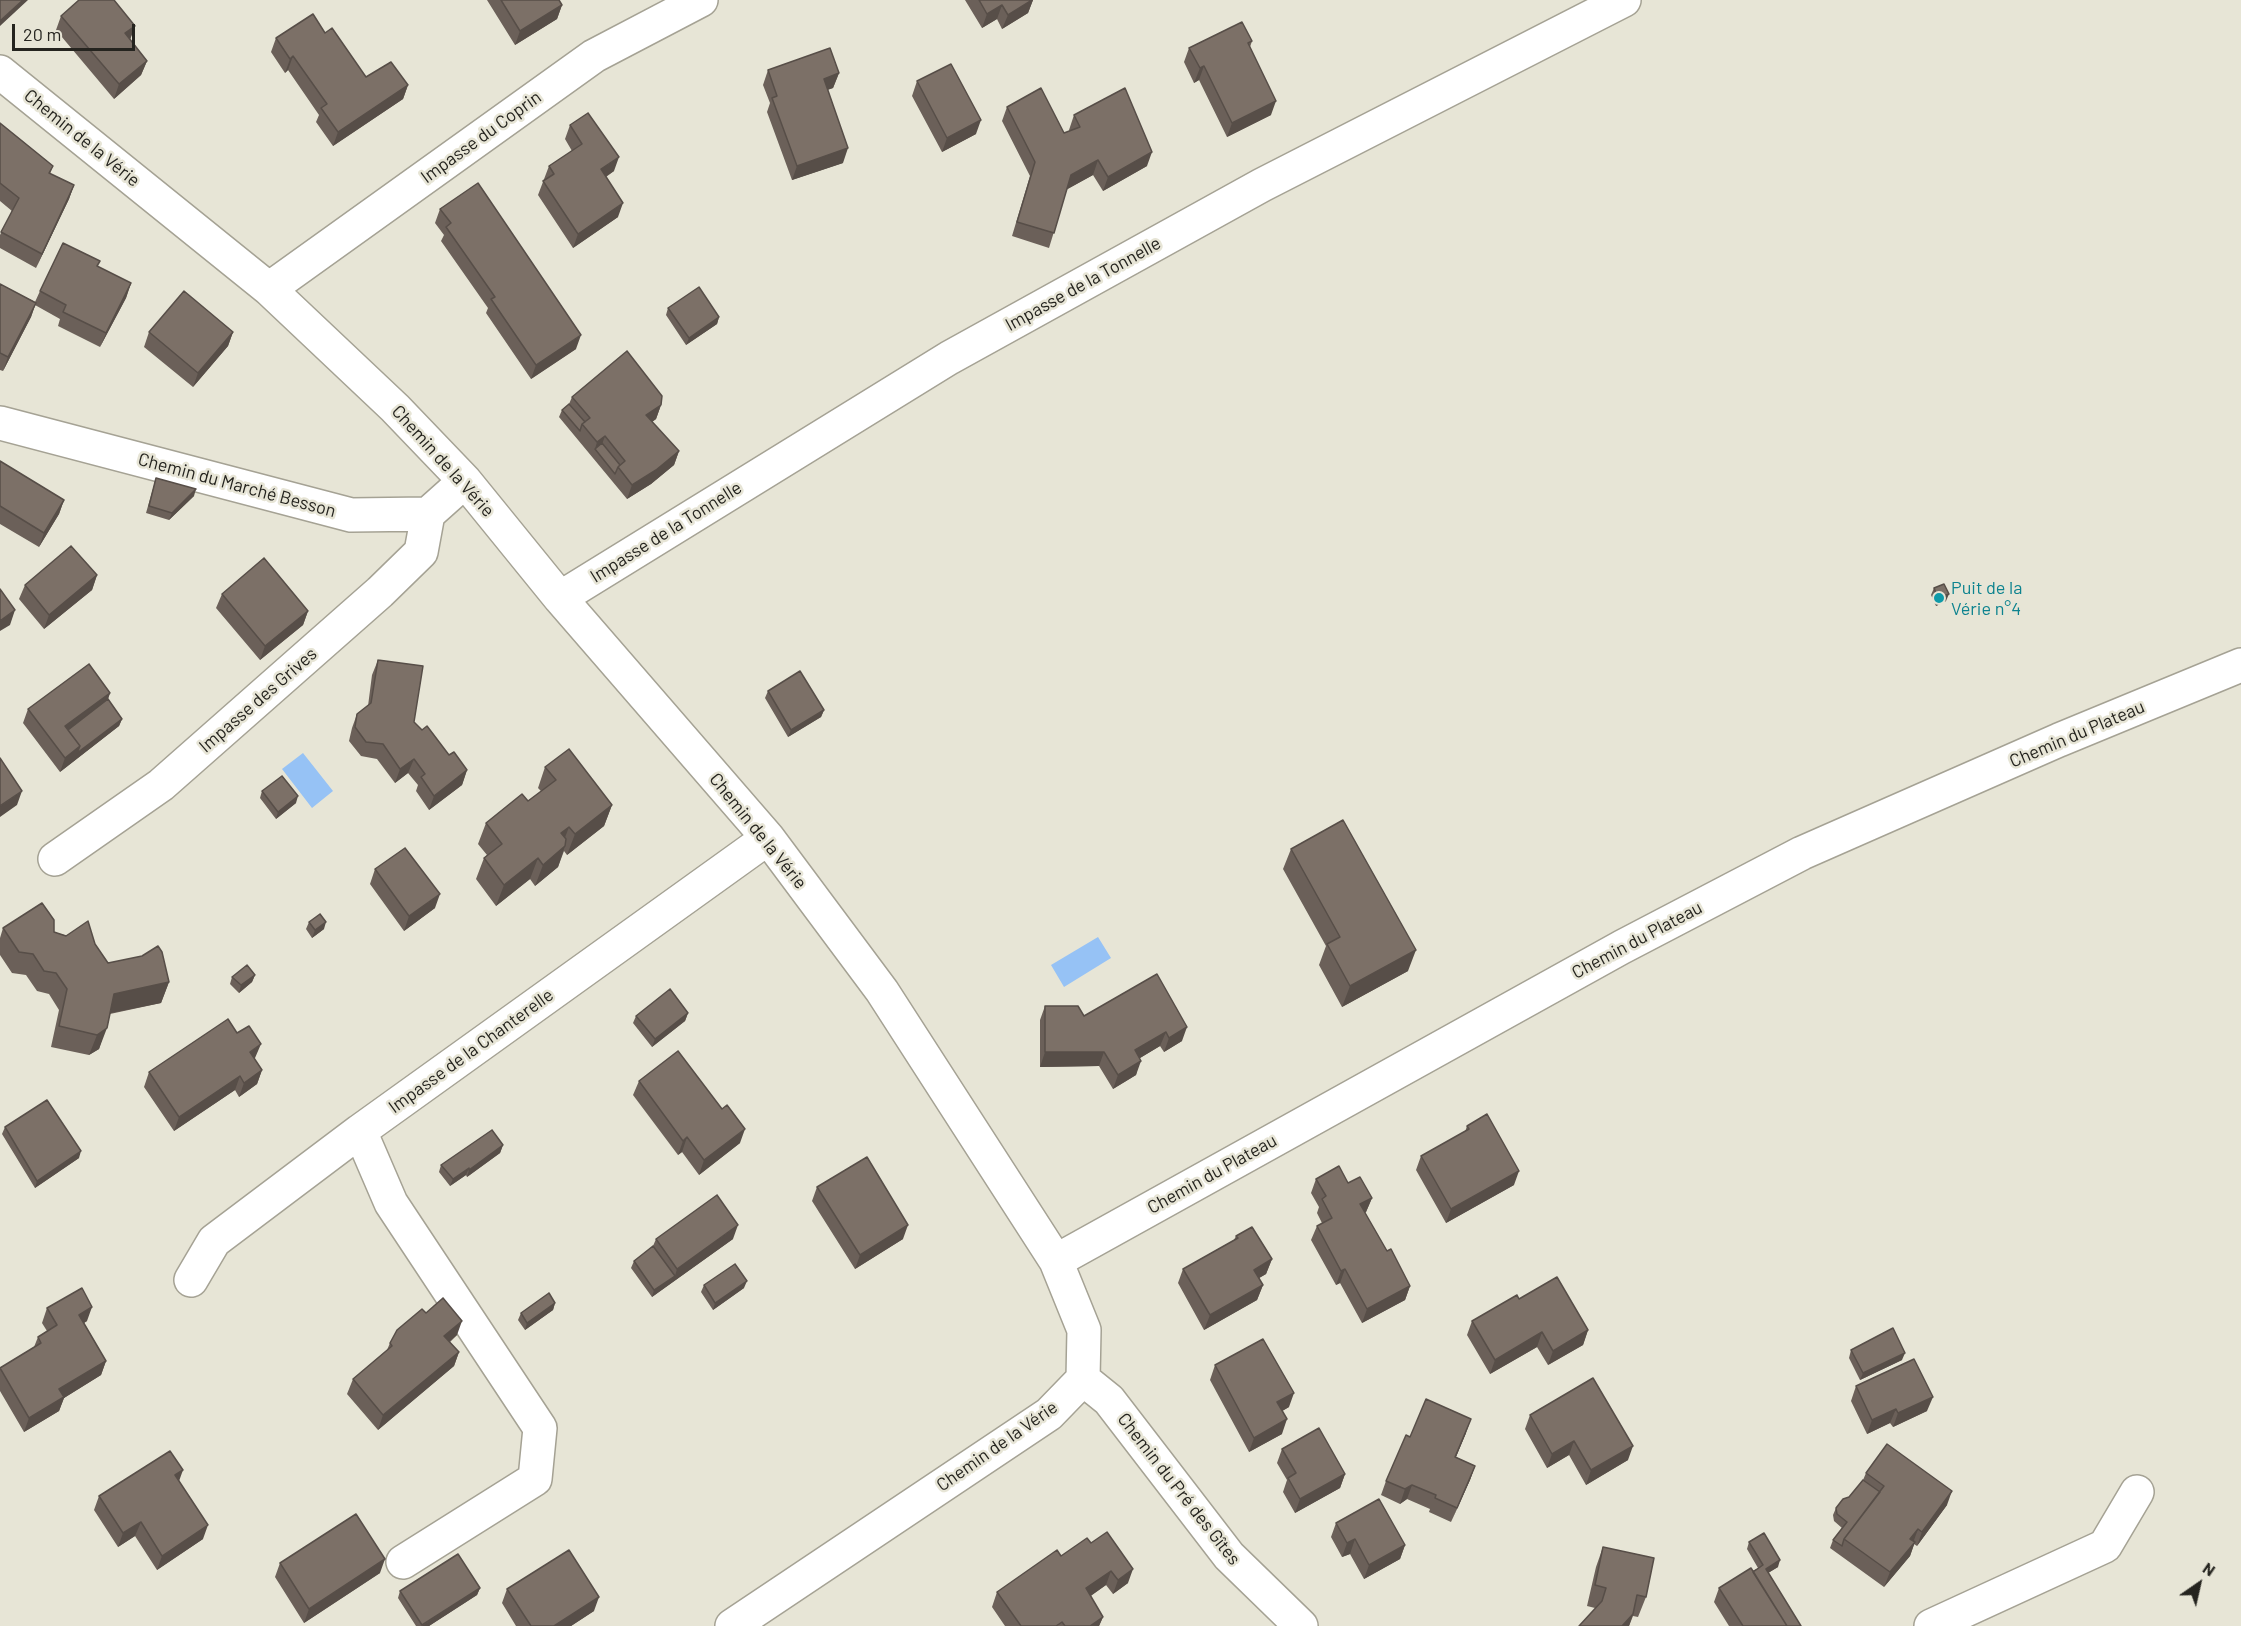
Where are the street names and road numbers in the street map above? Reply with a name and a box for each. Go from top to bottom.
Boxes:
street label: Chemin de la Vérie [20,85,144,191]
street label: Impasse du Coprin [417,86,545,188]
street label: Impasse de la Tonnelle [1001,232,1165,336]
street label: Chemin de la Vérie [387,401,499,521]
street label: Chemin du Marché Besson [136,448,338,522]
street label: Impasse de la Tonnelle [586,477,746,587]
street label: Impasse des Grives [195,643,321,757]
street label: Chemin du Plateau [2006,696,2148,772]
street label: Chemin de la Vérie [705,769,811,893]
street label: Chemin du Plateau [1568,897,1706,983]
street label: Impasse de la Chanterelle [384,984,558,1118]
street label: Chemin du Plateau [1144,1130,1280,1218]
street label: Chemin de la Vérie [932,1396,1062,1496]
street label: Chemin du Pré des Gîtes [1113,1409,1245,1569]

